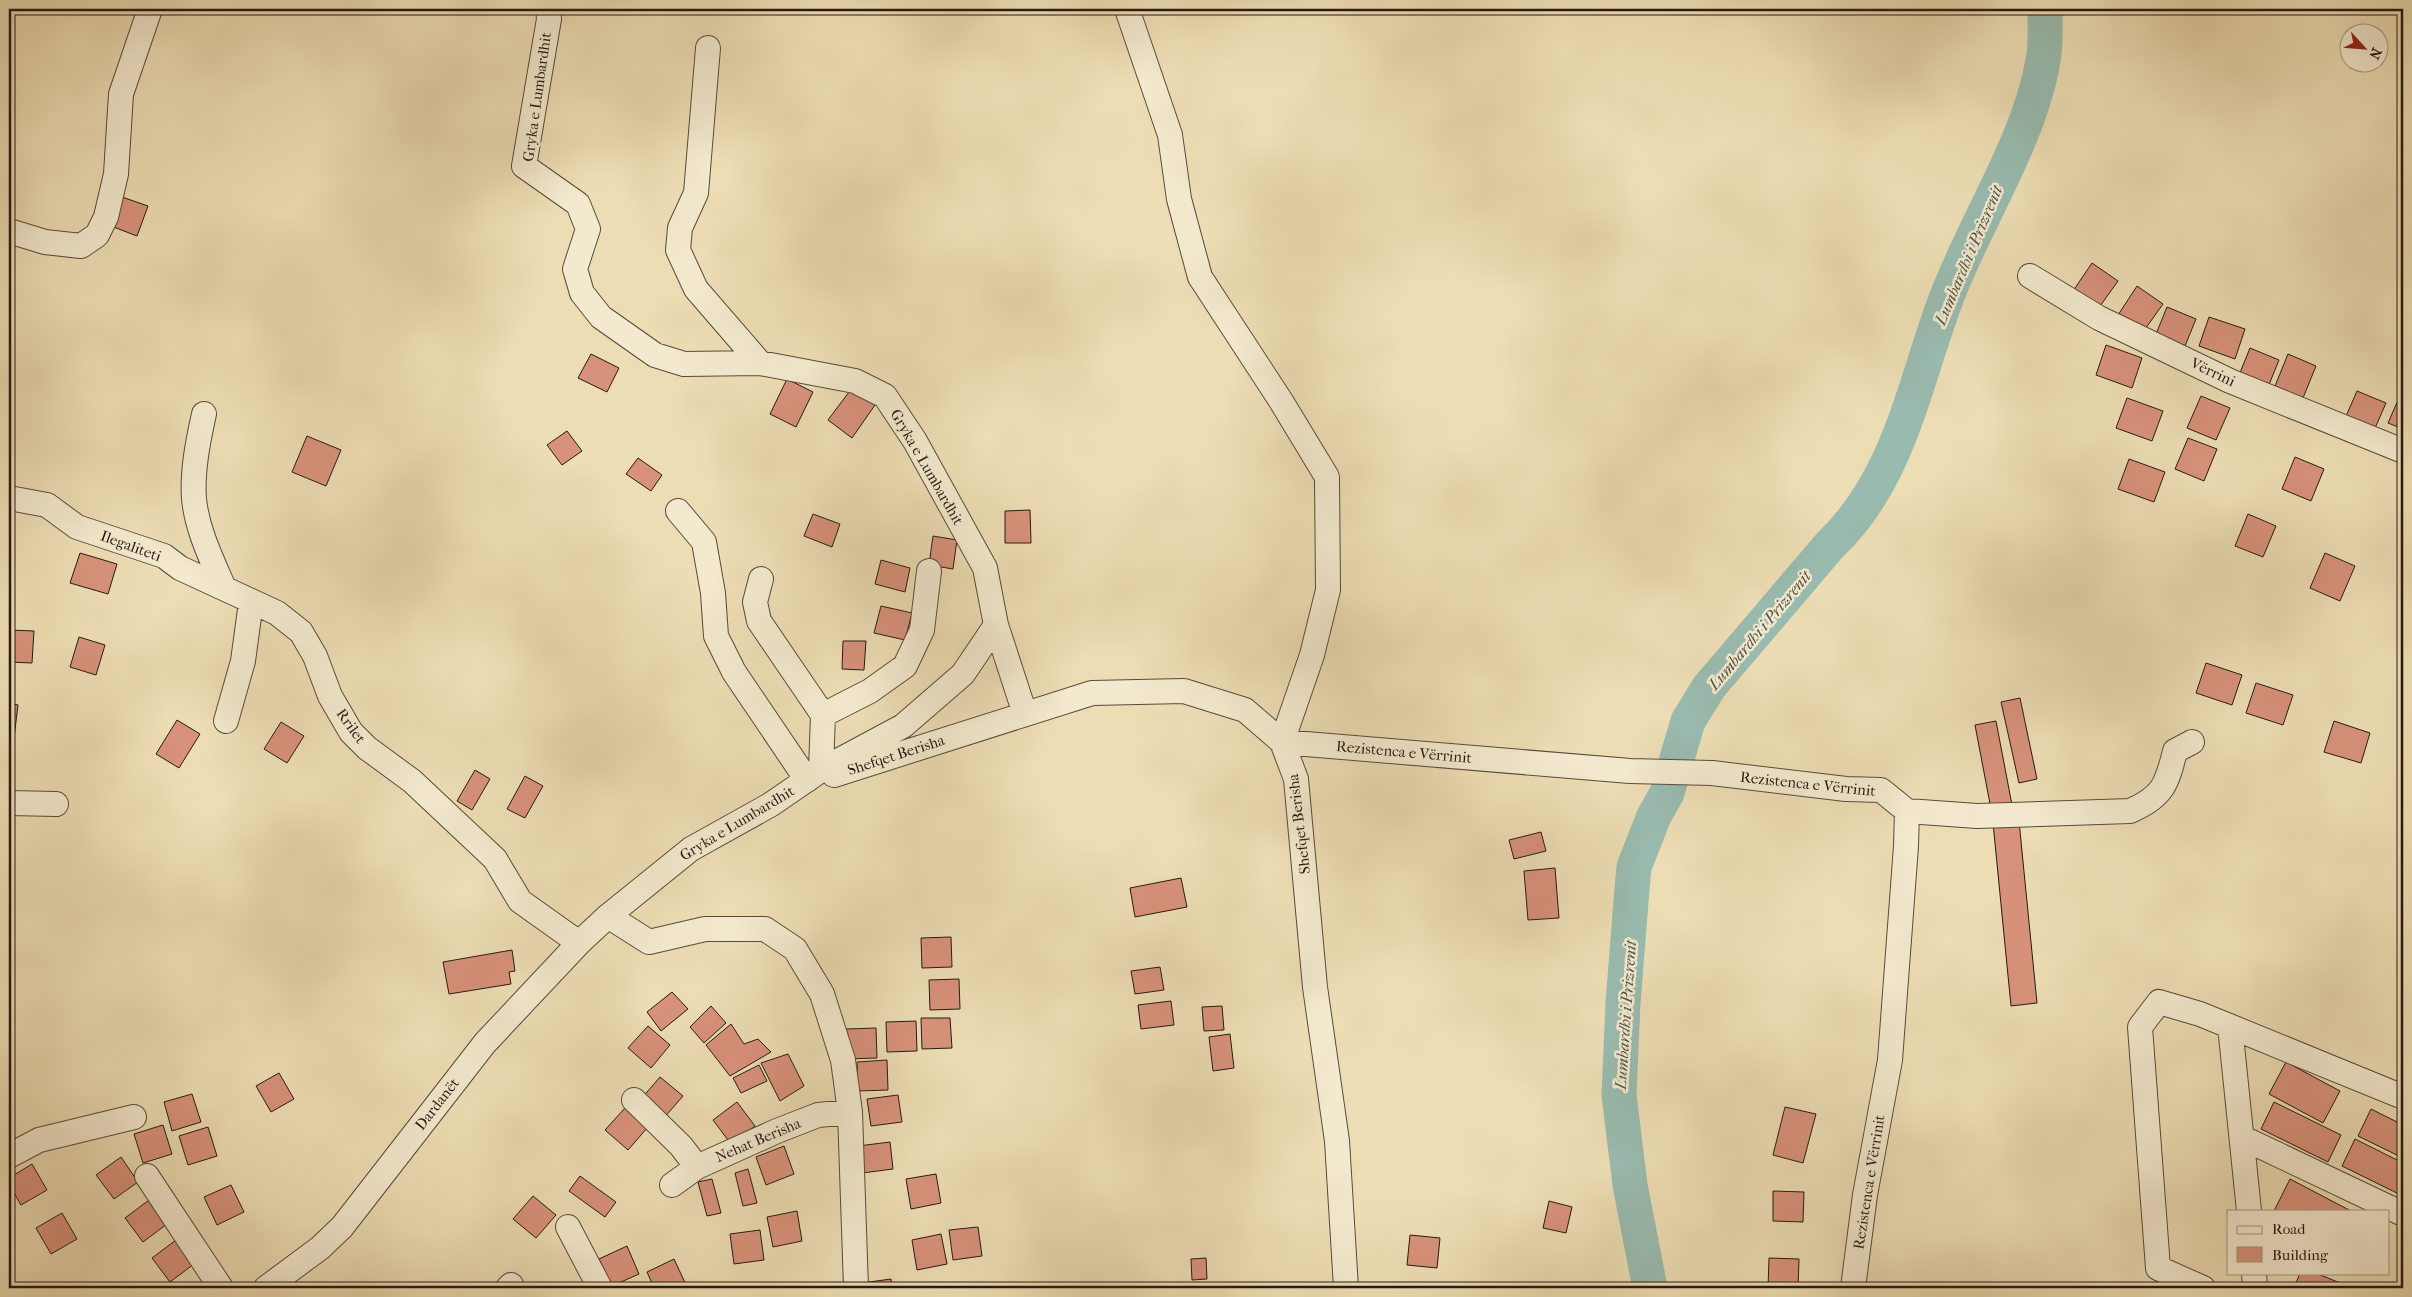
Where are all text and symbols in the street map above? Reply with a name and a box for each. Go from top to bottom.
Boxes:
north arrow [2340,22,2390,72]
street label: Gryka e Lumbardhit [519,30,555,163]
text: N [2365,45,2385,62]
water label: Lumbardhi i Prizrenit [1930,182,2007,329]
street label: Vërrini [2187,353,2239,390]
street label: Gryka e Lumbardhit [887,406,968,529]
street label: Ilegaliteti [98,527,164,565]
water label: Lumbardhi i Prizrenit [1703,566,1815,694]
street label: Rrilet [332,705,370,747]
street label: Shefqet Berisha [845,731,948,779]
street label: Rezistenca e Vërrinit [1335,737,1473,767]
street label: Rezistenca e Vërrinit [1739,768,1877,800]
street label: Shefqet Berisha [1284,772,1314,875]
street label: Gryka e Lumbardhit [676,781,798,864]
water label: Lumbardhi i Prizrenit [1611,939,1640,1091]
street label: Dardanët [411,1074,463,1134]
street label: Nehat Berisha [712,1113,804,1166]
street label: Rezistenca e Vërrinit [1849,1113,1889,1251]
legend [2227,1210,2390,1274]
text: Road [2272,1220,2306,1238]
text: Building [2272,1246,2329,1264]

